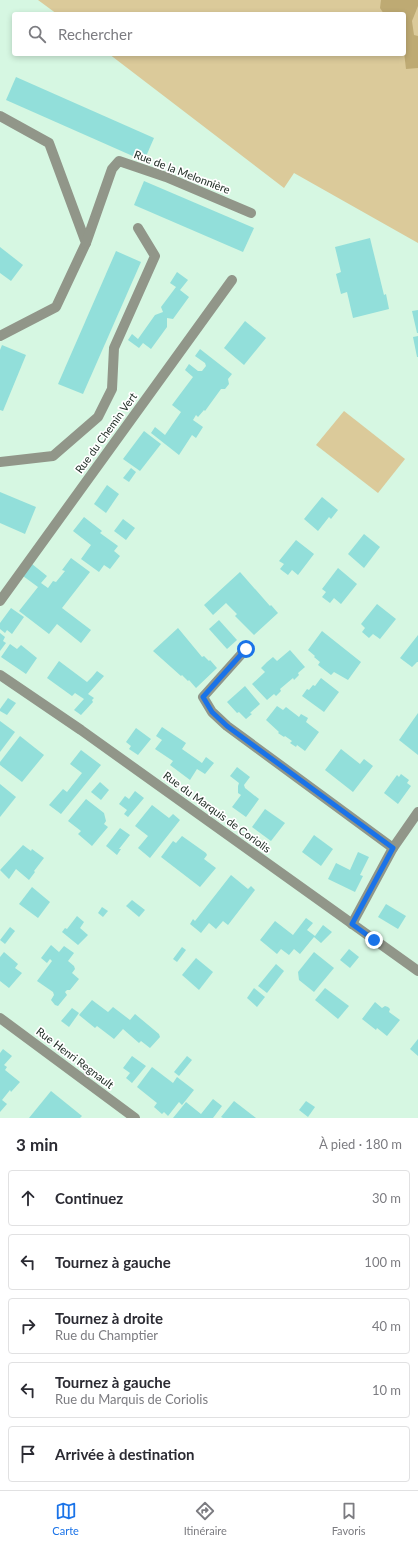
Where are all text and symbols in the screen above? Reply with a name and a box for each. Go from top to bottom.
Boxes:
search box [12,12,406,56]
icon: search [26,23,48,45]
text: Rechercher [58,25,132,43]
street label: Rue de la Melonnière [132,147,232,196]
street label: Rue du Chemin Vert [72,390,139,476]
route start [237,640,255,658]
street label: Rue du Marquis de Coriolis [161,768,274,855]
route end [365,931,383,949]
street label: Rue Henri Regnault [34,1024,117,1091]
text: 3 min [16,1134,58,1155]
text: À pied · 180 m [319,1136,402,1152]
icon: ahead [17,1187,39,1209]
text: Continuez [55,1189,123,1207]
text: 30 m [372,1190,401,1206]
icon: left [17,1251,39,1273]
text: Tournez à gauche [55,1253,171,1271]
text: 100 m [364,1254,401,1270]
text: Tournez à droite [55,1309,163,1327]
icon: right [17,1315,39,1337]
text: 40 m [372,1318,401,1334]
text: Rue du Champtier [55,1327,158,1343]
text: Tournez à gauche [55,1373,171,1391]
icon: left [17,1379,39,1401]
text: 10 m [372,1382,401,1398]
text: Rue du Marquis de Coriolis [55,1391,208,1407]
icon: arrive [17,1443,39,1465]
text: Arrivée à destination [55,1445,194,1463]
tab: Carte [52,1500,79,1537]
tab: Itinéraire [184,1500,227,1537]
tab: Favoris [332,1500,366,1537]

